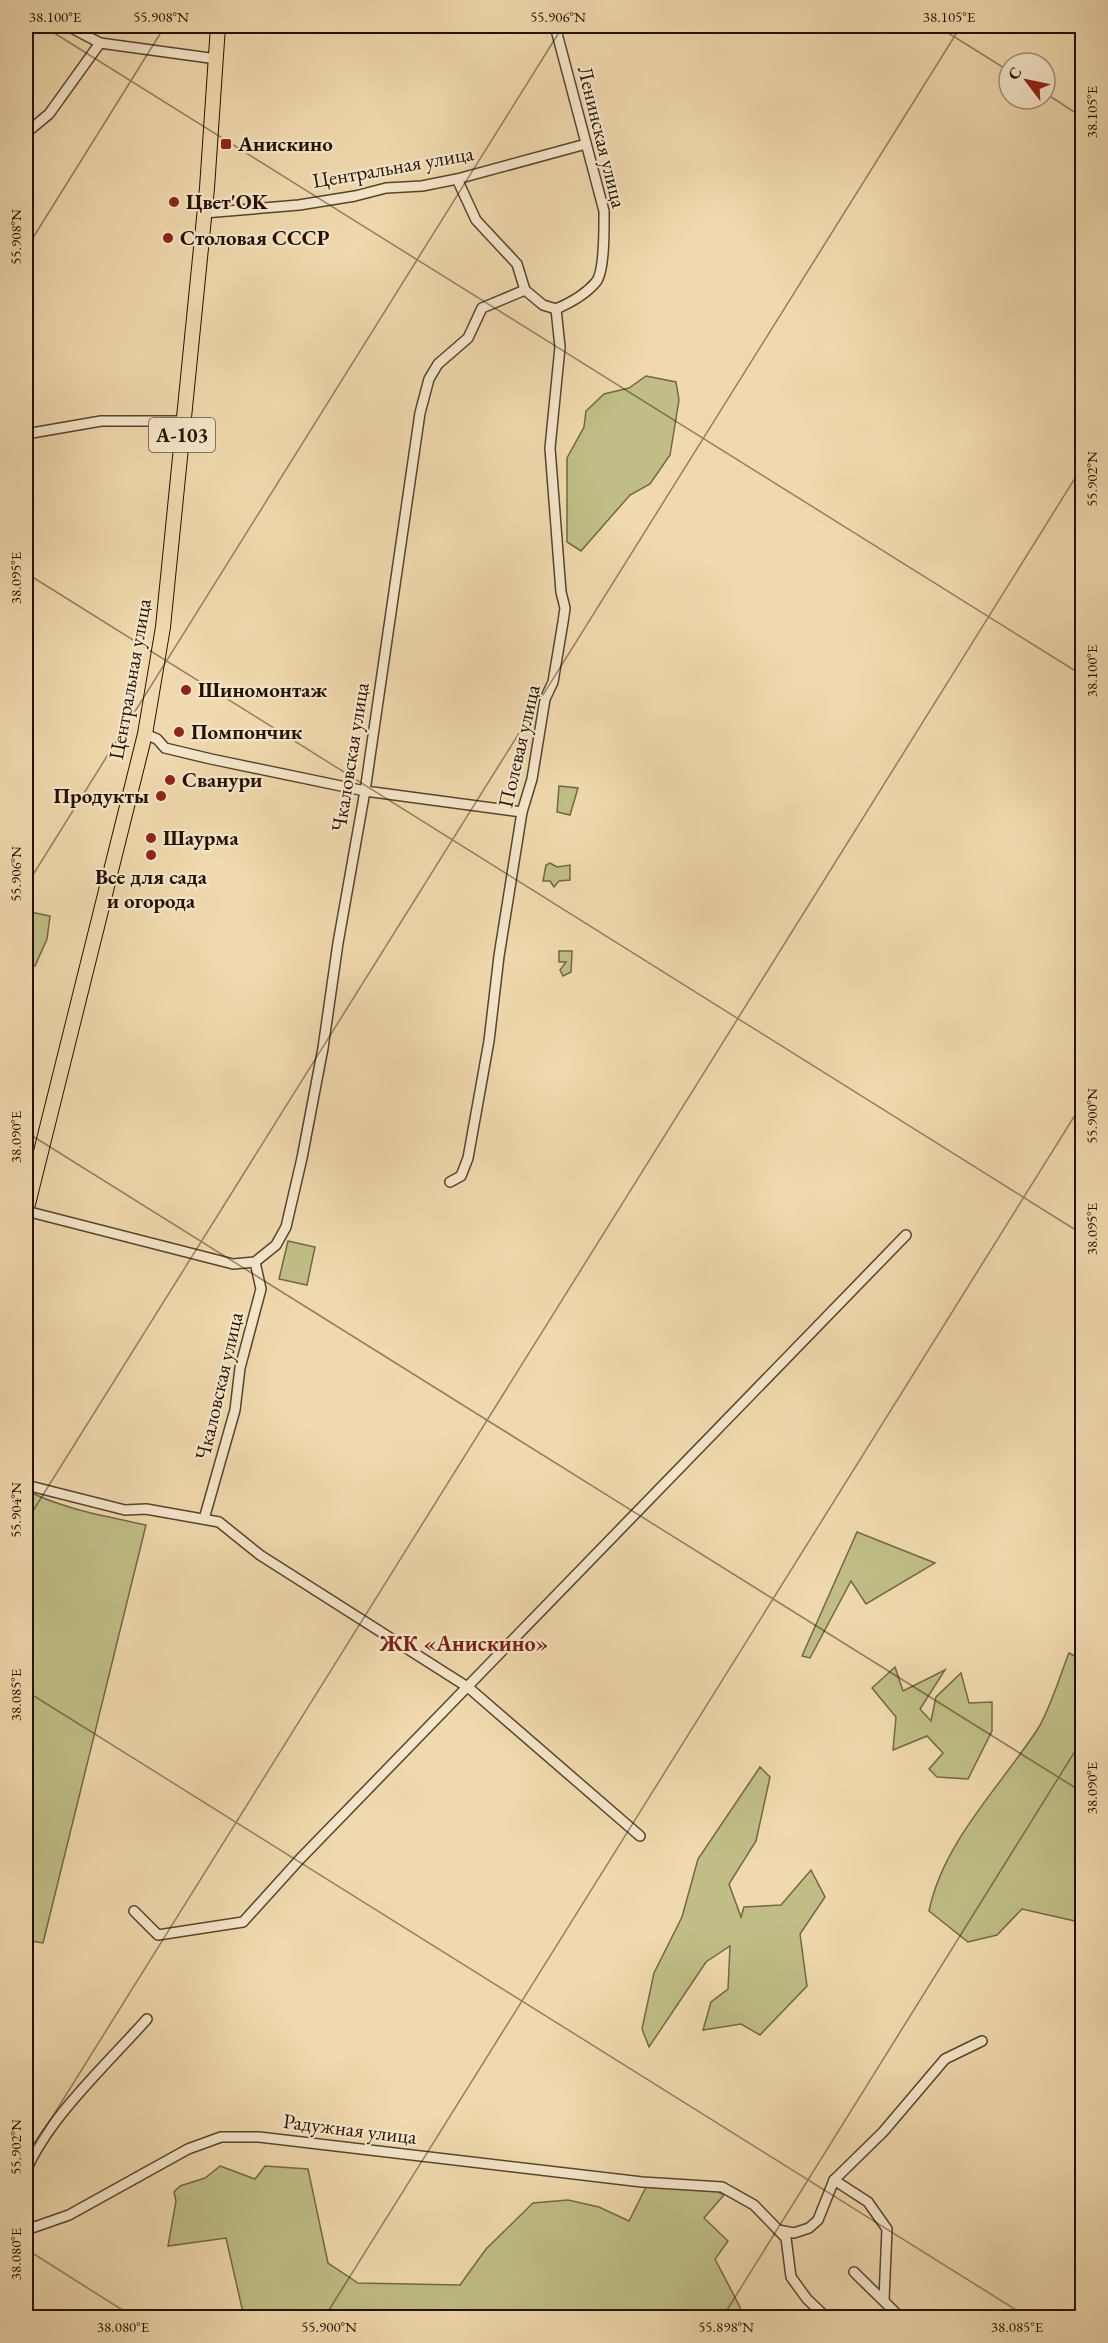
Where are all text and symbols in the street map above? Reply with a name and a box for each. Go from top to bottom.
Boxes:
text: 38.100°E [29,7,82,26]
text: 55.908°N [133,7,189,26]
text: 55.906°N [530,7,586,26]
text: 38.105°E [923,7,976,26]
north arrow [997,51,1057,111]
street label: Ленинская улица [572,63,633,211]
text: С [1003,63,1027,84]
text: 38.105°E [1082,85,1101,138]
place label: Анискино [237,130,333,157]
marker: Анискино [219,137,233,151]
street label: Центральная улица [310,139,476,194]
place label: Цвет'OK [186,188,269,215]
marker: Цвет'OK [167,195,181,209]
text: 55.908°N [6,209,25,265]
place label: Столовая СССР [180,224,330,251]
marker: Столовая СССР [161,231,175,245]
road number: А-103 [149,418,215,452]
text: 55.902°N [1082,451,1101,507]
text: 38.095°E [6,551,25,604]
street label: Центральная улица [102,596,157,762]
text: 38.100°E [1082,644,1101,697]
place label: Шиномонтаж [198,676,327,703]
street label: Чкаловская улица [324,680,375,833]
street label: Полевая улица [491,681,546,810]
marker: Шиномонтаж [179,683,193,697]
place label: Помпончик [191,718,303,745]
marker: Помпончик [172,725,186,739]
place label: Сванури [182,766,262,793]
marker: Сванури [163,773,177,787]
place label: Продукты [54,782,149,809]
marker: Продукты [154,789,168,803]
place label: Шаурма [163,824,239,851]
marker: Шаурма [144,831,158,845]
text: 55.906°N [6,846,25,902]
marker: Все для сада и огорода [144,848,158,862]
place label: Все для сада и огорода [95,863,208,914]
text: 55.900°N [1082,1088,1101,1144]
text: 38.090°E [6,1110,25,1163]
text: 38.095°E [1082,1202,1101,1255]
street label: Чкаловская улица [188,1309,249,1462]
text: 55.904°N [6,1482,25,1538]
district label: ЖК «Анискино» [379,1629,548,1658]
text: 38.085°E [6,1668,25,1721]
text: 38.090°E [1082,1761,1101,1814]
street label: Радужная улица [282,2107,419,2150]
text: 55.902°N [6,2119,25,2175]
text: 38.080°E [6,2227,25,2280]
text: 38.080°E [97,2317,150,2336]
text: 55.900°N [301,2317,357,2336]
text: 55.898°N [698,2317,754,2336]
text: 38.085°E [991,2317,1044,2336]

